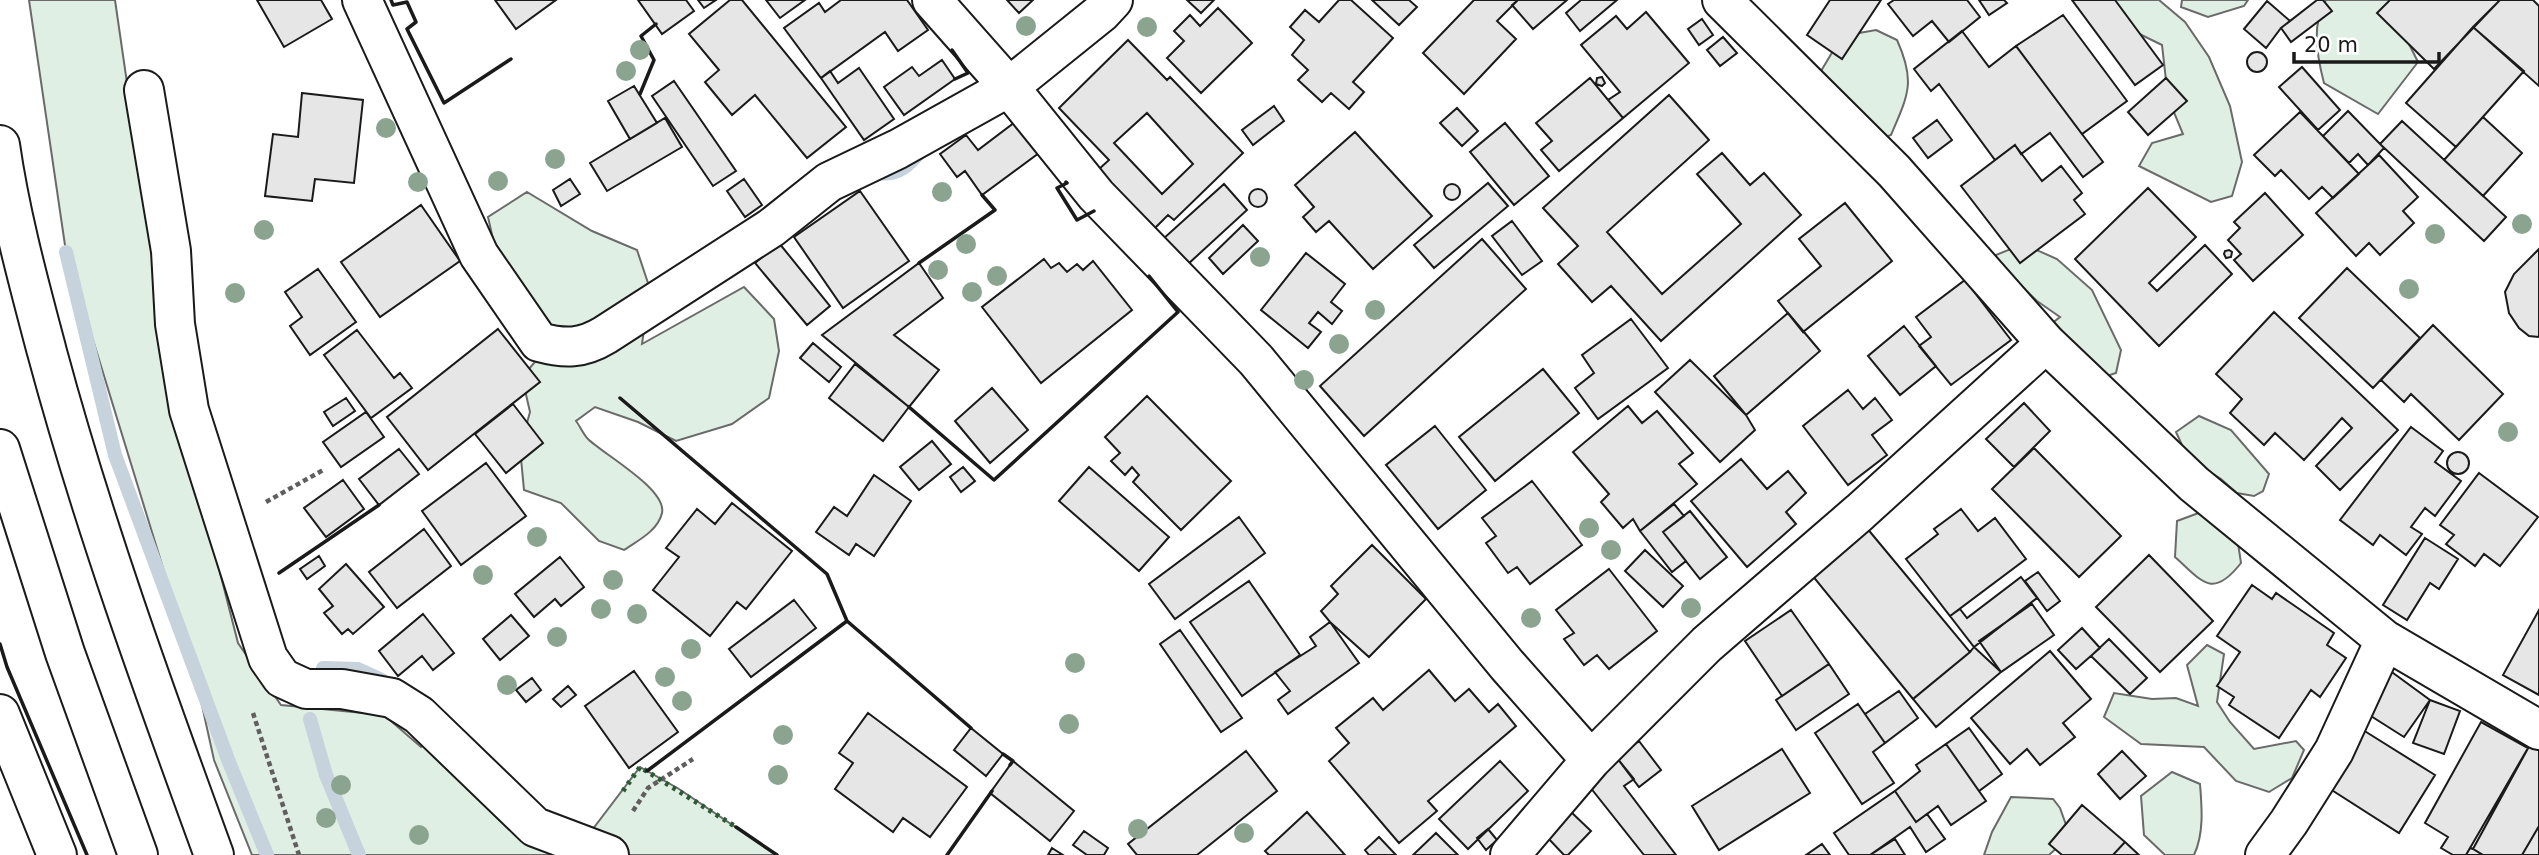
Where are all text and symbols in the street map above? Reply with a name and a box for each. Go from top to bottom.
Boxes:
scale bar [2294,21,2439,65]
text: 20 m [2304,33,2358,57]

